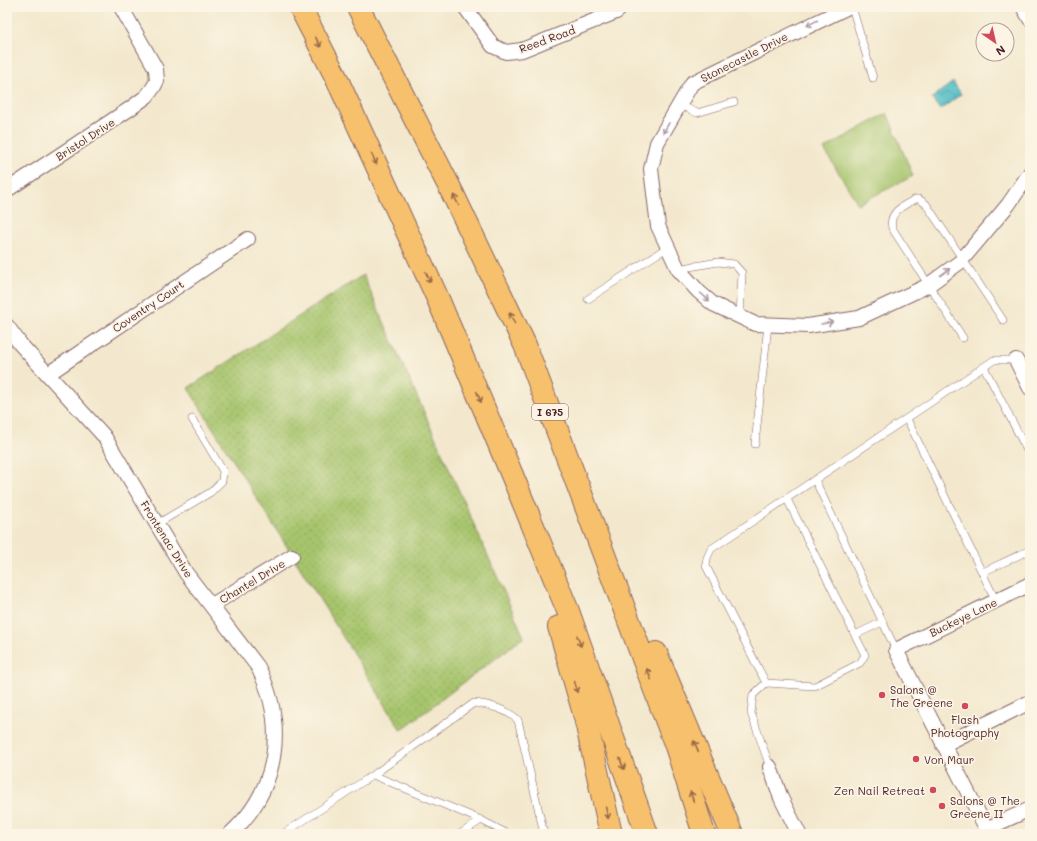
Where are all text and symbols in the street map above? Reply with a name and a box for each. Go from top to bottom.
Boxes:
one-way arrow [806,20,818,27]
street label: Reed Road [517,22,577,56]
north arrow [975,22,1015,62]
street label: Stonecastle Drive [698,28,790,86]
one-way arrow [315,35,322,47]
text: N [993,42,1009,59]
street label: Bristol Drive [52,114,118,164]
one-way arrow [662,122,670,134]
one-way arrow [371,153,378,165]
one-way arrow [452,195,459,207]
one-way arrow [940,268,951,277]
one-way arrow [425,271,432,283]
street label: Coventry Court [109,276,187,336]
one-way arrow [700,292,710,302]
one-way arrow [508,312,515,324]
one-way arrow [820,319,833,327]
one-way arrow [476,390,483,402]
road number: I 675 [532,404,568,420]
street label: Frontenac Drive [137,498,197,580]
street label: Chantel Drive [216,555,288,606]
street label: Buckeye Lane [927,594,1000,640]
one-way arrow [575,635,583,647]
one-way arrow [644,669,652,681]
one-way arrow [573,680,580,693]
place label: Salons @ The Greene [890,682,953,710]
marker: Salons @ The Greene [877,690,887,700]
marker: Flash Photography [960,701,970,711]
place label: Flash Photography [931,712,999,740]
one-way arrow [692,741,699,753]
place label: Von Maur [924,752,974,767]
marker: Von Maur [911,754,921,764]
one-way arrow [619,757,626,770]
place label: Zen Nail Retreat [834,783,925,798]
marker: Zen Nail Retreat [928,785,938,795]
one-way arrow [688,790,695,803]
place label: Salons @ The Greene II [950,793,1020,821]
marker: Salons @ The Greene II [937,801,947,811]
one-way arrow [603,806,611,819]

